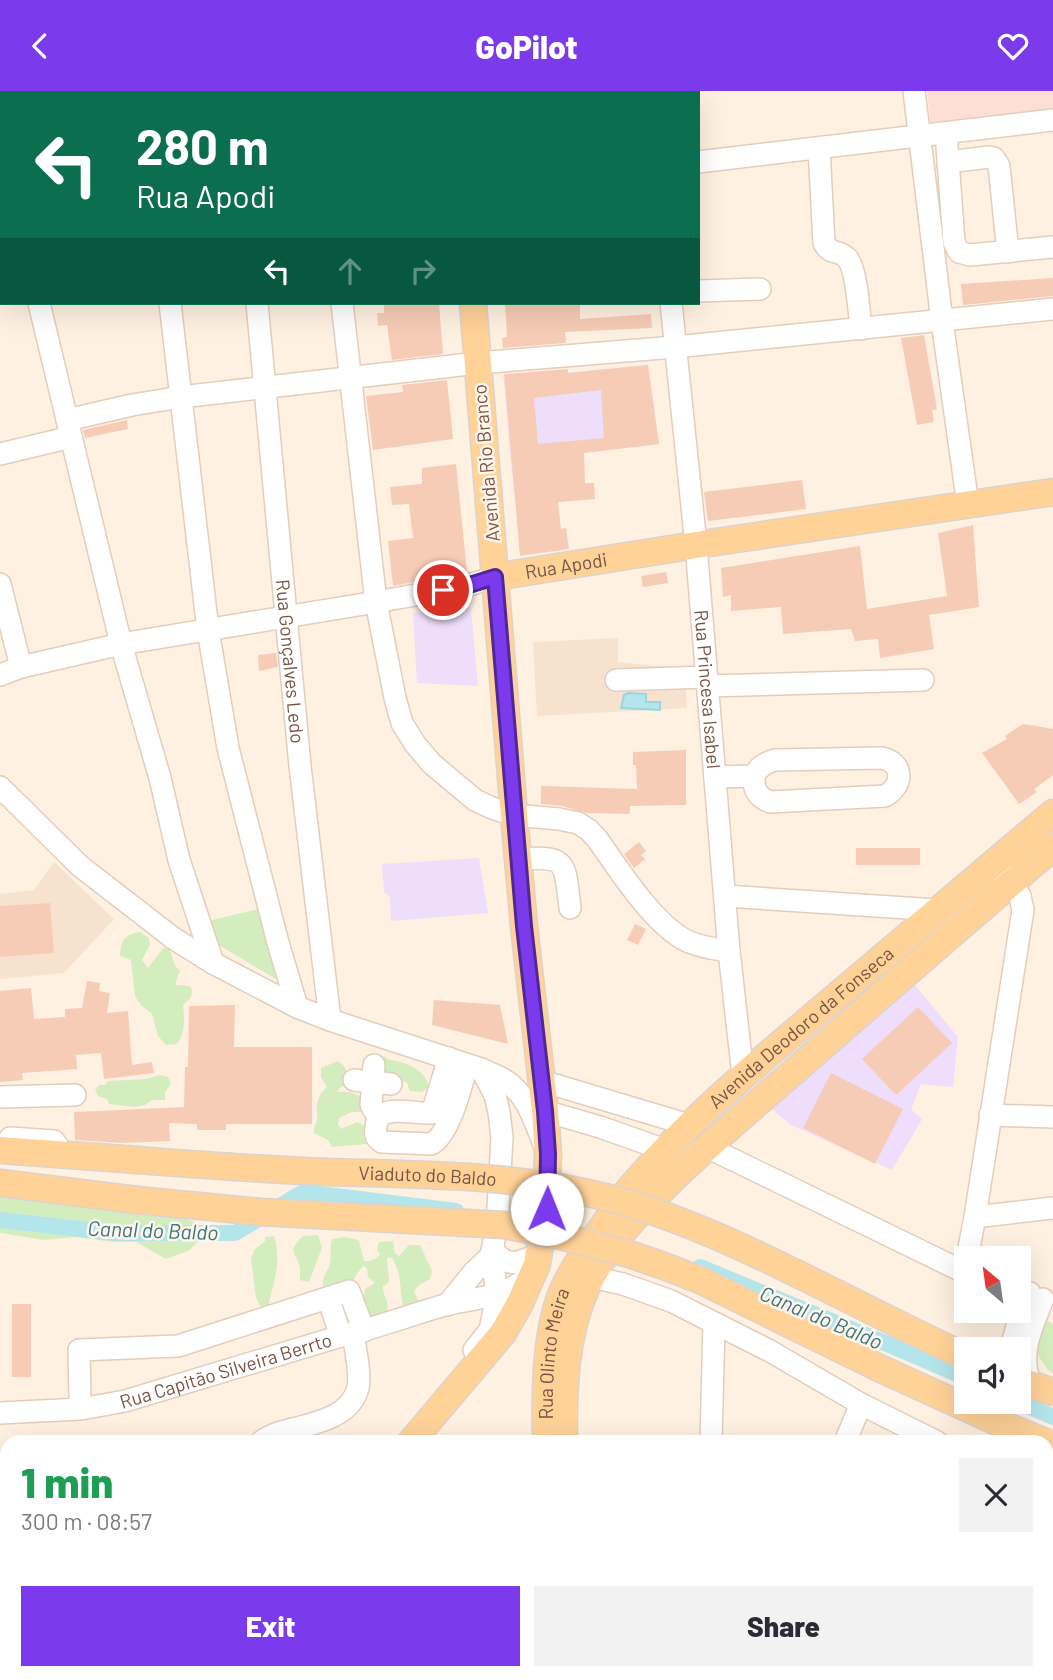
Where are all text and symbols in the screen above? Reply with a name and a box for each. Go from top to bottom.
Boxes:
icon: back [21,27,59,65]
text: GoPilot [475,27,578,65]
icon: heart [994,27,1032,65]
text: 280 m [136,116,269,175]
icon: left [21,119,112,210]
text: Rua Apodi [136,176,275,214]
icon: left [258,252,296,290]
icon: ahead [331,252,369,290]
icon: right [404,252,442,290]
street label: Avenida Rio Branco [467,383,504,543]
street label: Rua Apodi [523,547,609,583]
pin [413,560,473,620]
icon: arrive [424,571,462,609]
street label: Rua Gonçalves Ledo [272,578,310,744]
street label: Rua Princesa Isabel [690,609,726,770]
street label: Avenida Deodoro da Fonseca [703,941,898,1113]
street label: Viaduto do Baldo [358,1161,498,1190]
position arrow [510,1172,584,1246]
water label: Canal do Baldo [87,1215,219,1244]
north arrow [954,1246,1031,1323]
map controls [954,1246,1031,1414]
water label: Canal do Baldo [756,1280,887,1354]
street label: Rua Olinto Meira [534,1284,574,1419]
street label: Rua Capitão Silveira Berrto [117,1327,334,1413]
button: sound [954,1337,1031,1414]
text: 1 min [21,1456,113,1506]
button: close [959,1458,1033,1532]
text: 300 m · 08:57 [21,1507,152,1535]
button: Exit [21,1586,520,1666]
button: Share [534,1586,1033,1666]

